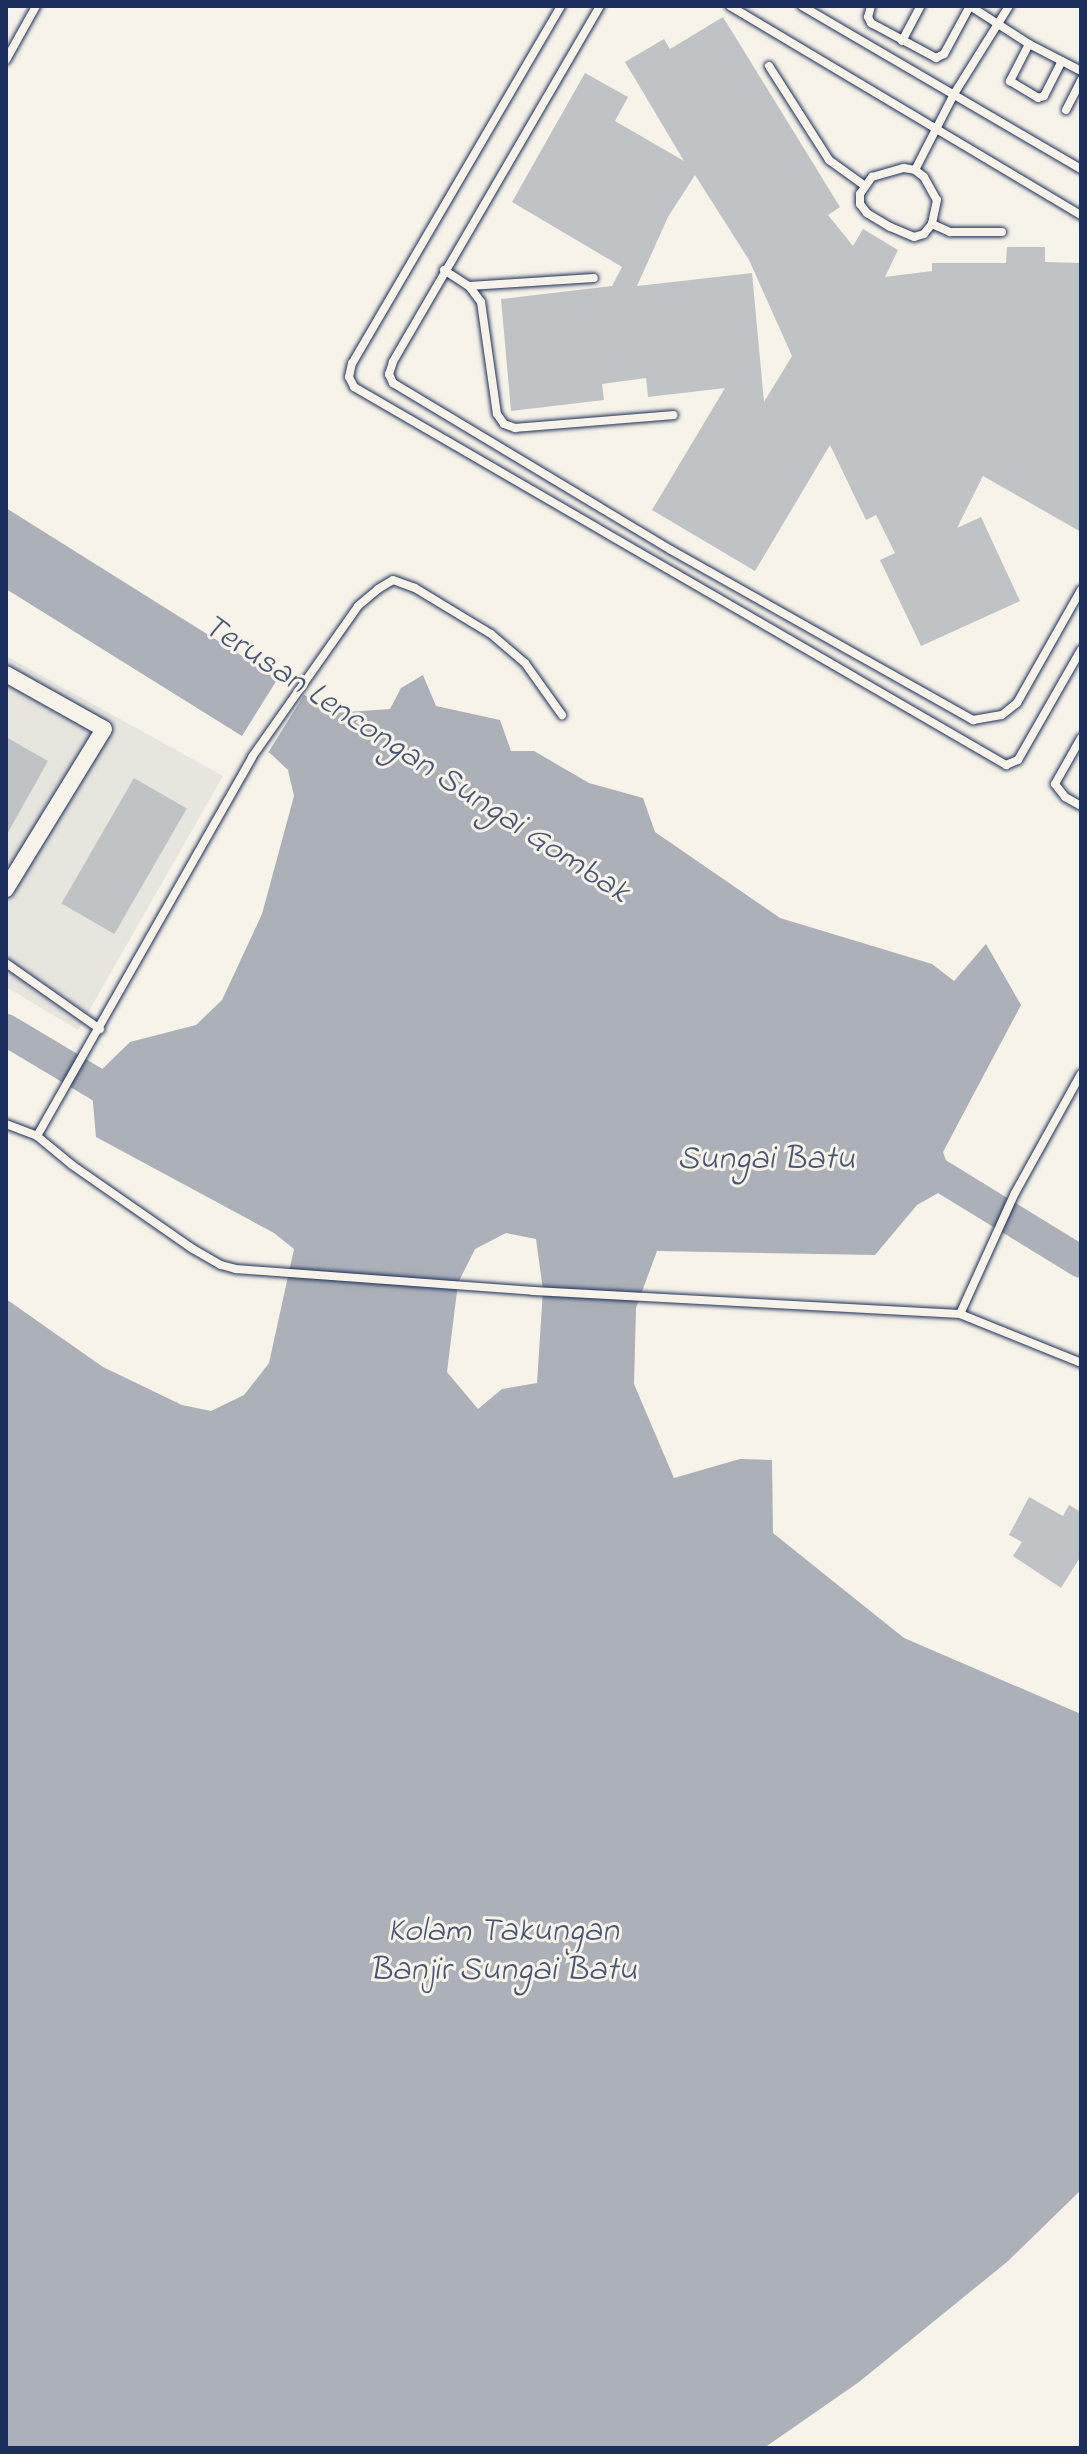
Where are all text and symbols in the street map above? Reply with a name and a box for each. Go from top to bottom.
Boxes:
water label: Terusan Lencongan Sungai Gombak [194,606,636,914]
water label: Sungai Batu [677,1141,855,1181]
water label: Kolam Takungan Banjir Sungai Batu [369,1912,637,1992]

